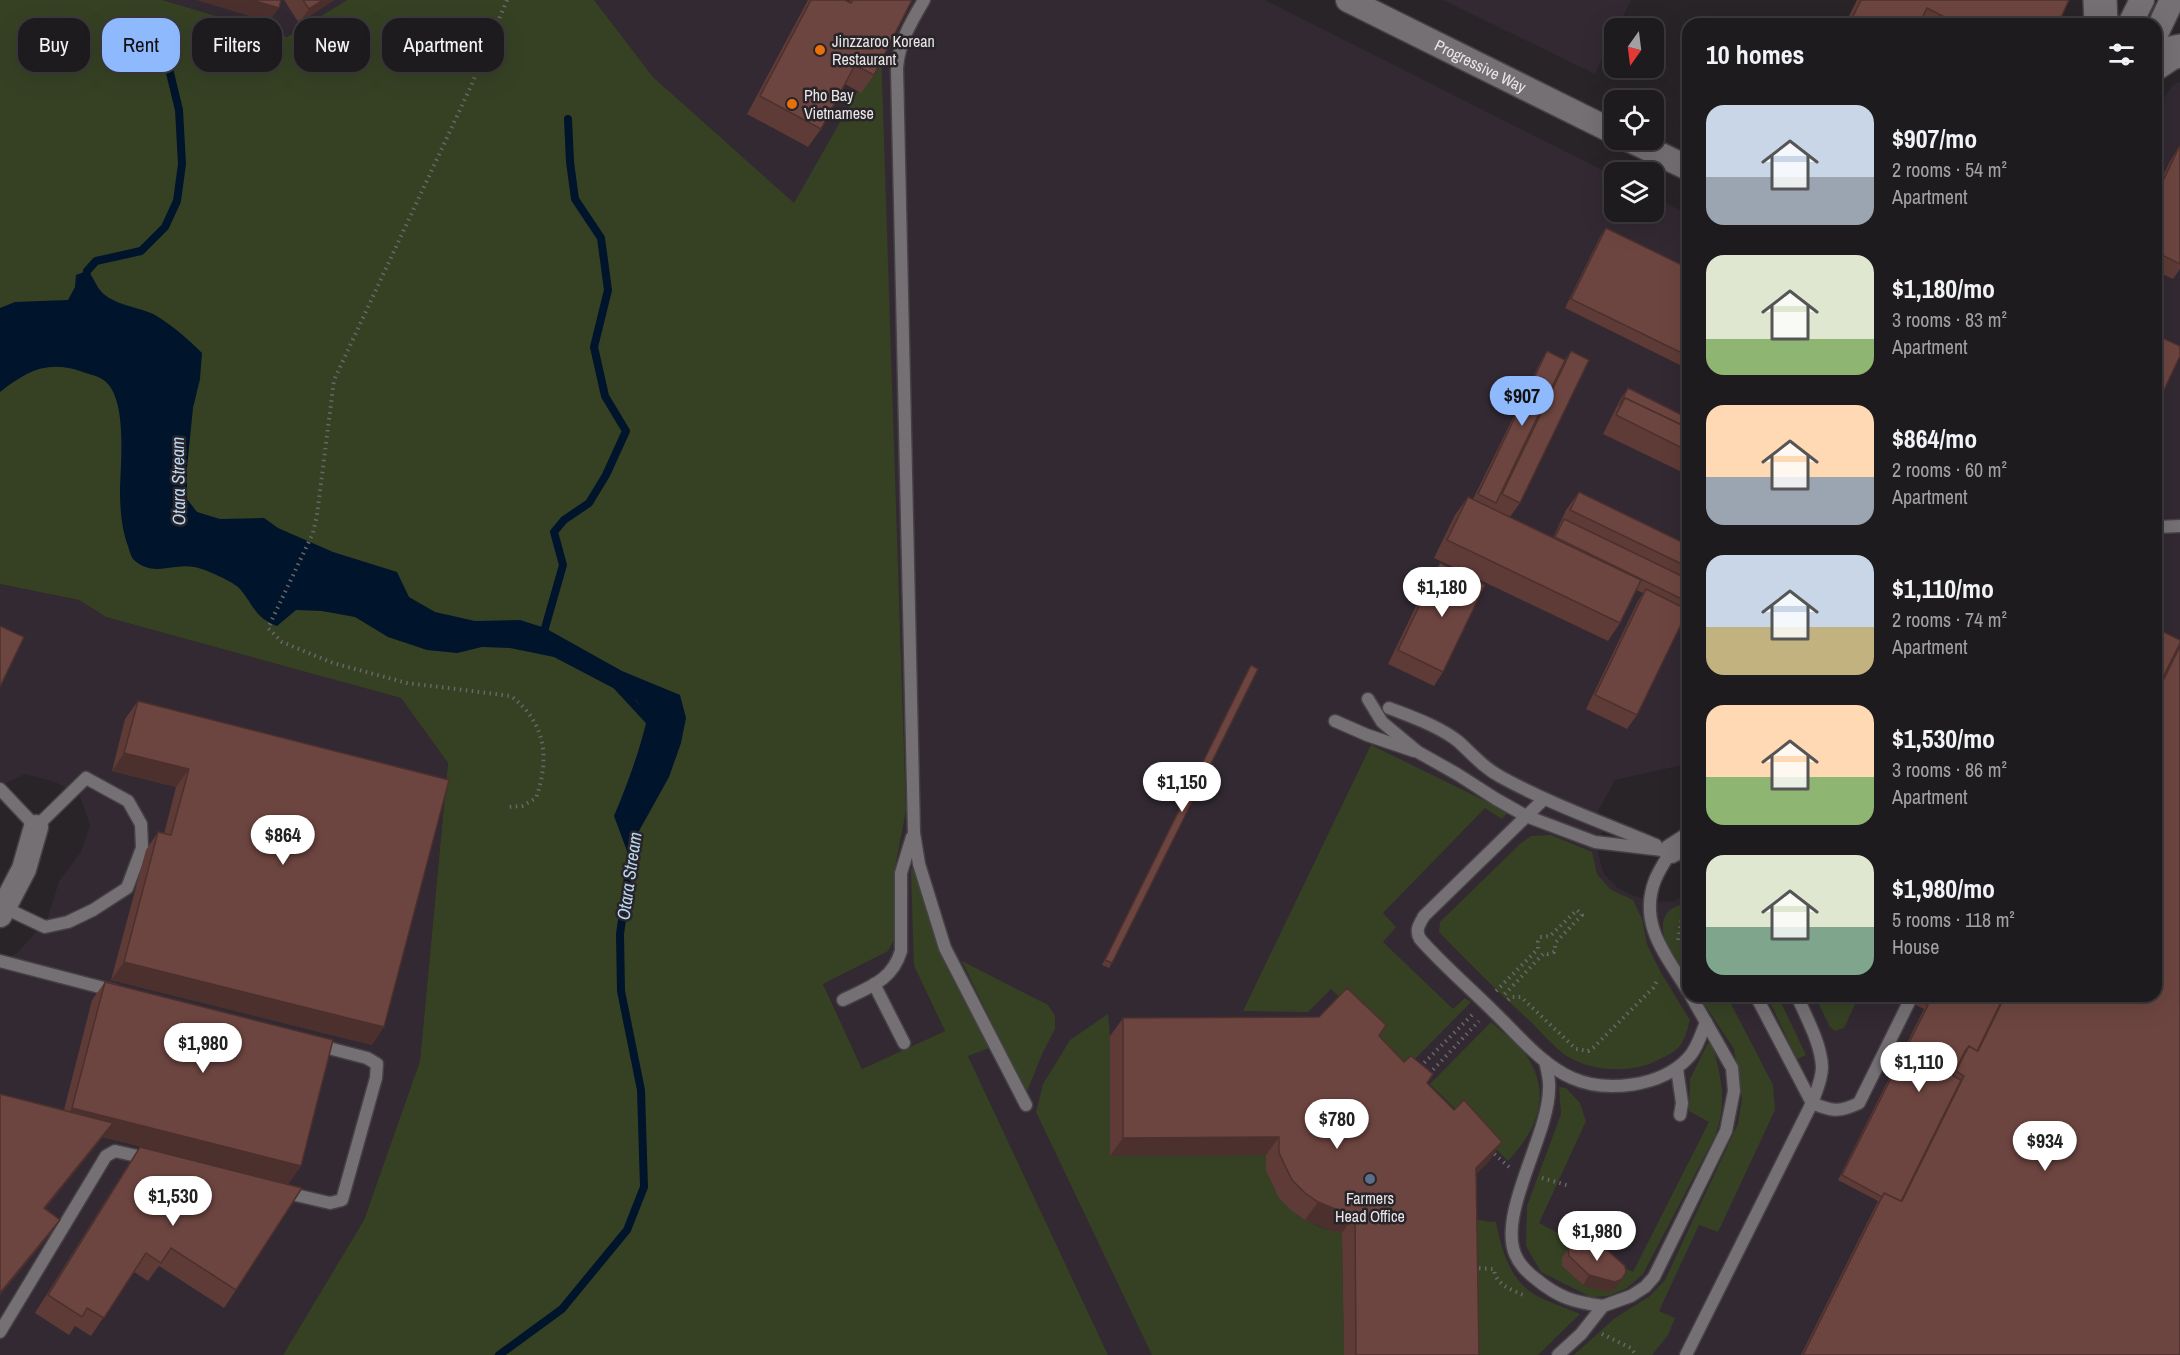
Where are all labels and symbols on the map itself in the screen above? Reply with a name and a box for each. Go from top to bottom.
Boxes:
north arrow [1604,18,1664,78]
place label: Jinzzaroo Korean Restaurant [832,30,935,70]
street label: Progressive Way [1431,34,1530,98]
marker: Jinzzaroo Korean Restaurant [813,43,827,57]
place label: Pho Bay Vietnamese [804,84,874,124]
marker: Pho Bay Vietnamese [785,97,799,111]
pin: $907 [1486,376,1558,427]
water label: Otara Stream [165,436,191,526]
pin: $1,180 [1393,567,1491,618]
pin: $1,150 [1133,762,1231,813]
pin: $864 [247,815,319,866]
water label: Otara Stream [610,830,648,922]
pin: $1,980 [154,1023,252,1074]
pin: $1,110 [1870,1042,1968,1093]
pin: $780 [1301,1099,1373,1150]
pin: $934 [2009,1121,2081,1172]
marker: Farmers Head Office [1363,1172,1377,1186]
pin: $1,530 [124,1176,222,1227]
place label: Farmers Head Office [1335,1187,1405,1227]
pin: $1,980 [1548,1211,1646,1262]

